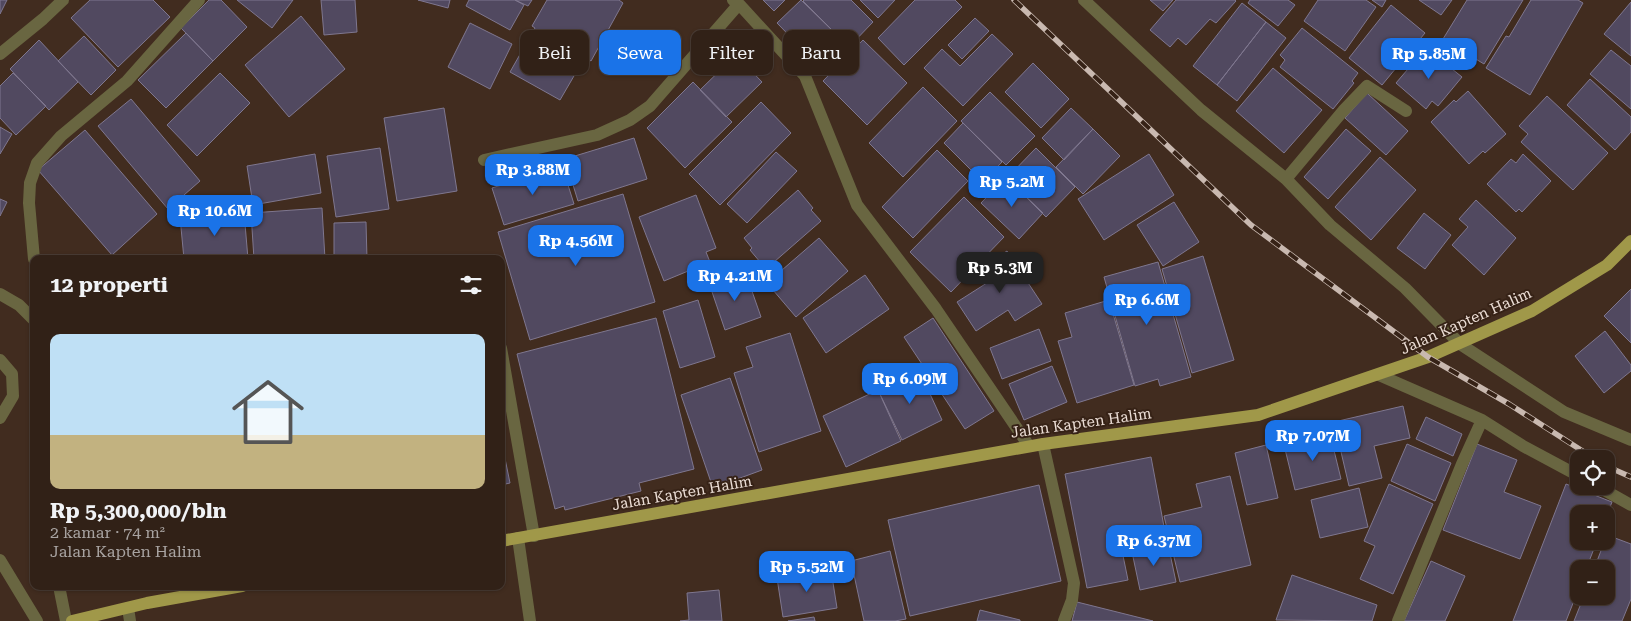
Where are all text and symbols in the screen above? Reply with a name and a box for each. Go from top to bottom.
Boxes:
chip: Beli [520,30,589,75]
chip: Sewa [599,30,681,75]
chip: Filter [691,30,773,75]
chip: Baru [783,30,859,75]
pin: Rp 5.85M [1377,38,1481,80]
text: Rp 5.85M [1392,44,1466,63]
pin: Rp 3.88M [481,154,585,196]
text: Rp 3.88M [496,160,570,179]
pin: Rp 5.2M [966,166,1058,208]
text: Rp 5.2M [979,172,1045,191]
pin: Rp 10.6M [163,194,267,237]
text: Rp 10.6M [178,201,252,220]
pin: Rp 4.56M [524,224,628,267]
text: Rp 4.56M [539,231,613,250]
pin: Rp 5.3M [954,252,1046,294]
text: Rp 5.3M [967,258,1033,277]
pin: Rp 4.21M [683,260,787,302]
text: Rp 4.21M [698,266,772,285]
icon: filters [457,271,485,299]
text: 12 properti [50,273,168,297]
pin: Rp 6.6M [1101,284,1193,326]
street label: Jalan Kapten Halim [1398,284,1535,358]
text: Rp 6.6M [1114,290,1180,309]
pin: Rp 6.09M [858,362,962,405]
icon: home [223,367,313,457]
text: Rp 6.09M [873,369,947,388]
street label: Jalan Kapten Halim [1010,404,1153,442]
pin: Rp 7.07M [1261,420,1365,462]
text: Rp 7.07M [1276,426,1350,445]
map controls [1570,450,1615,605]
button: locate [1570,450,1615,495]
street label: Jalan Kapten Halim [611,472,754,514]
text: Rp 5,300,000/bln [50,499,227,523]
button: + [1570,505,1615,550]
text: 2 kamar · 74 m² [50,523,165,542]
pin: Rp 6.37M [1102,524,1206,567]
text: Rp 6.37M [1117,531,1191,550]
text: Jalan Kapten Halim [50,542,201,561]
pin: Rp 5.52M [755,550,859,593]
text: Rp 5.52M [770,557,844,576]
button: − [1570,560,1615,605]

